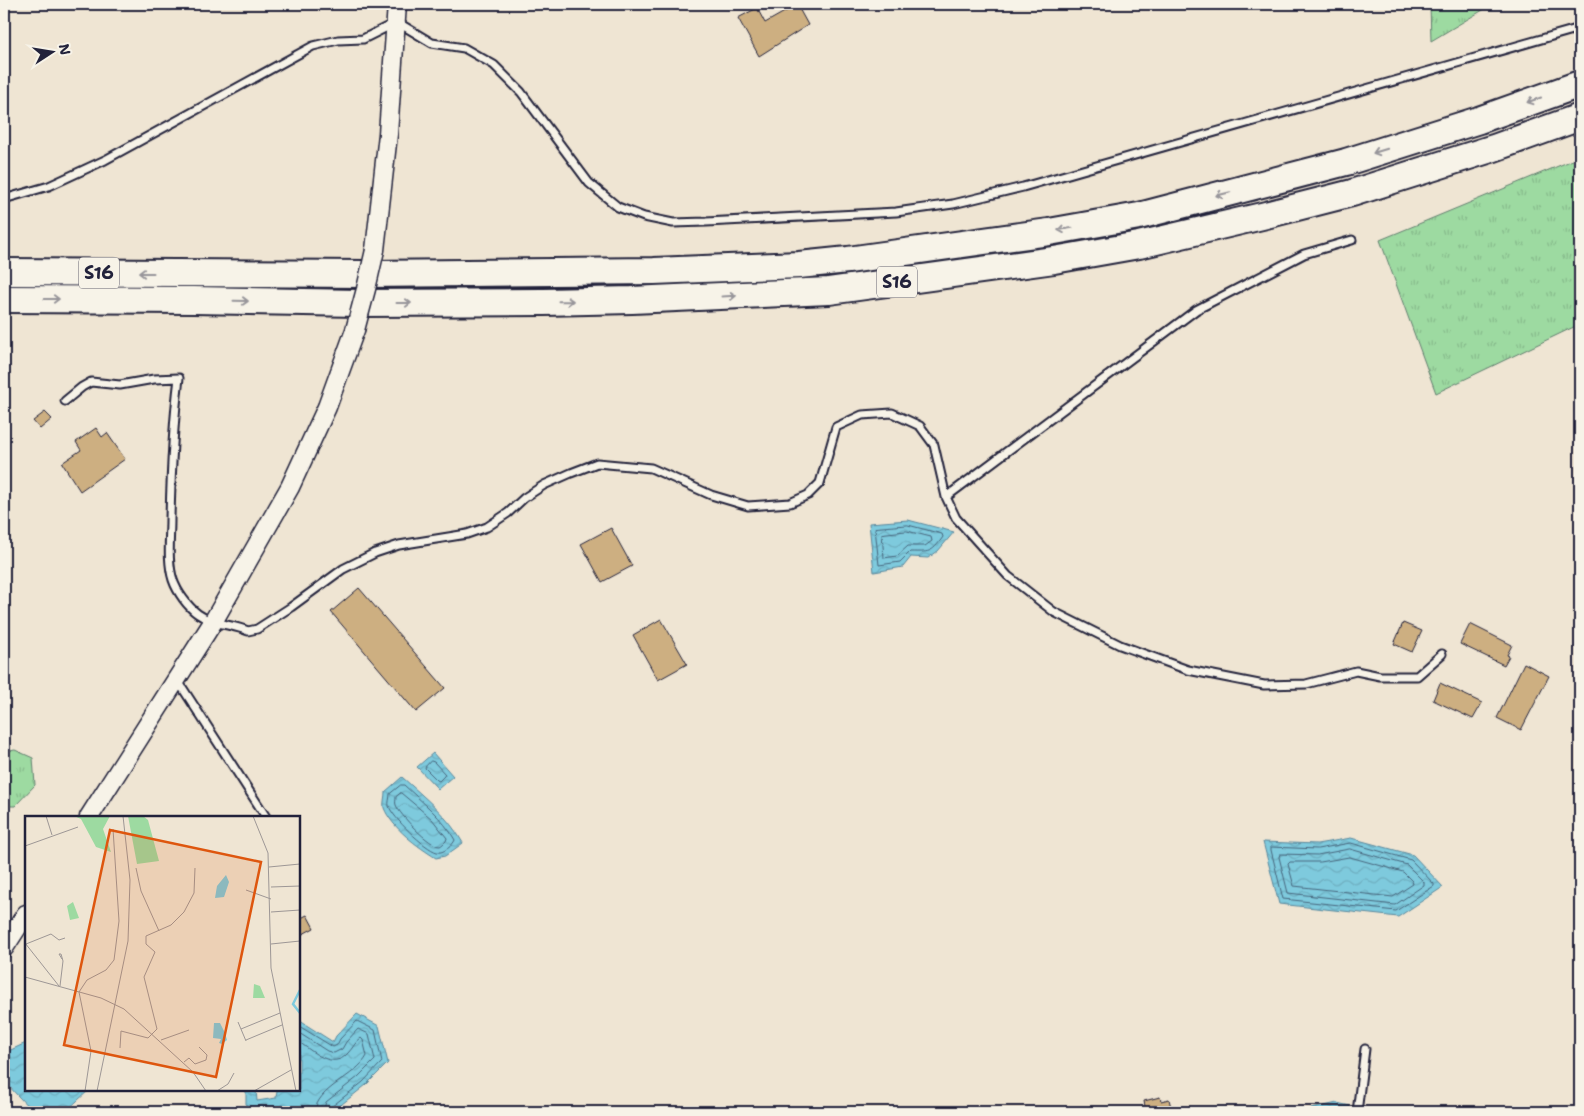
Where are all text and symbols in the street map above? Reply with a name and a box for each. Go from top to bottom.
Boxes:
north arrow [28,28,78,78]
text: N [55,42,75,57]
one-way arrow [1527,96,1543,106]
one-way arrow [1372,147,1388,157]
one-way arrow [1216,190,1232,199]
one-way arrow [1057,225,1073,234]
road number: S16 [79,258,119,288]
road number: S16 [877,266,917,298]
one-way arrow [138,268,154,278]
one-way arrow [720,291,737,301]
one-way arrow [44,294,60,304]
one-way arrow [233,296,249,306]
one-way arrow [558,296,574,306]
one-way arrow [396,298,412,308]
inset map [25,816,300,1091]

